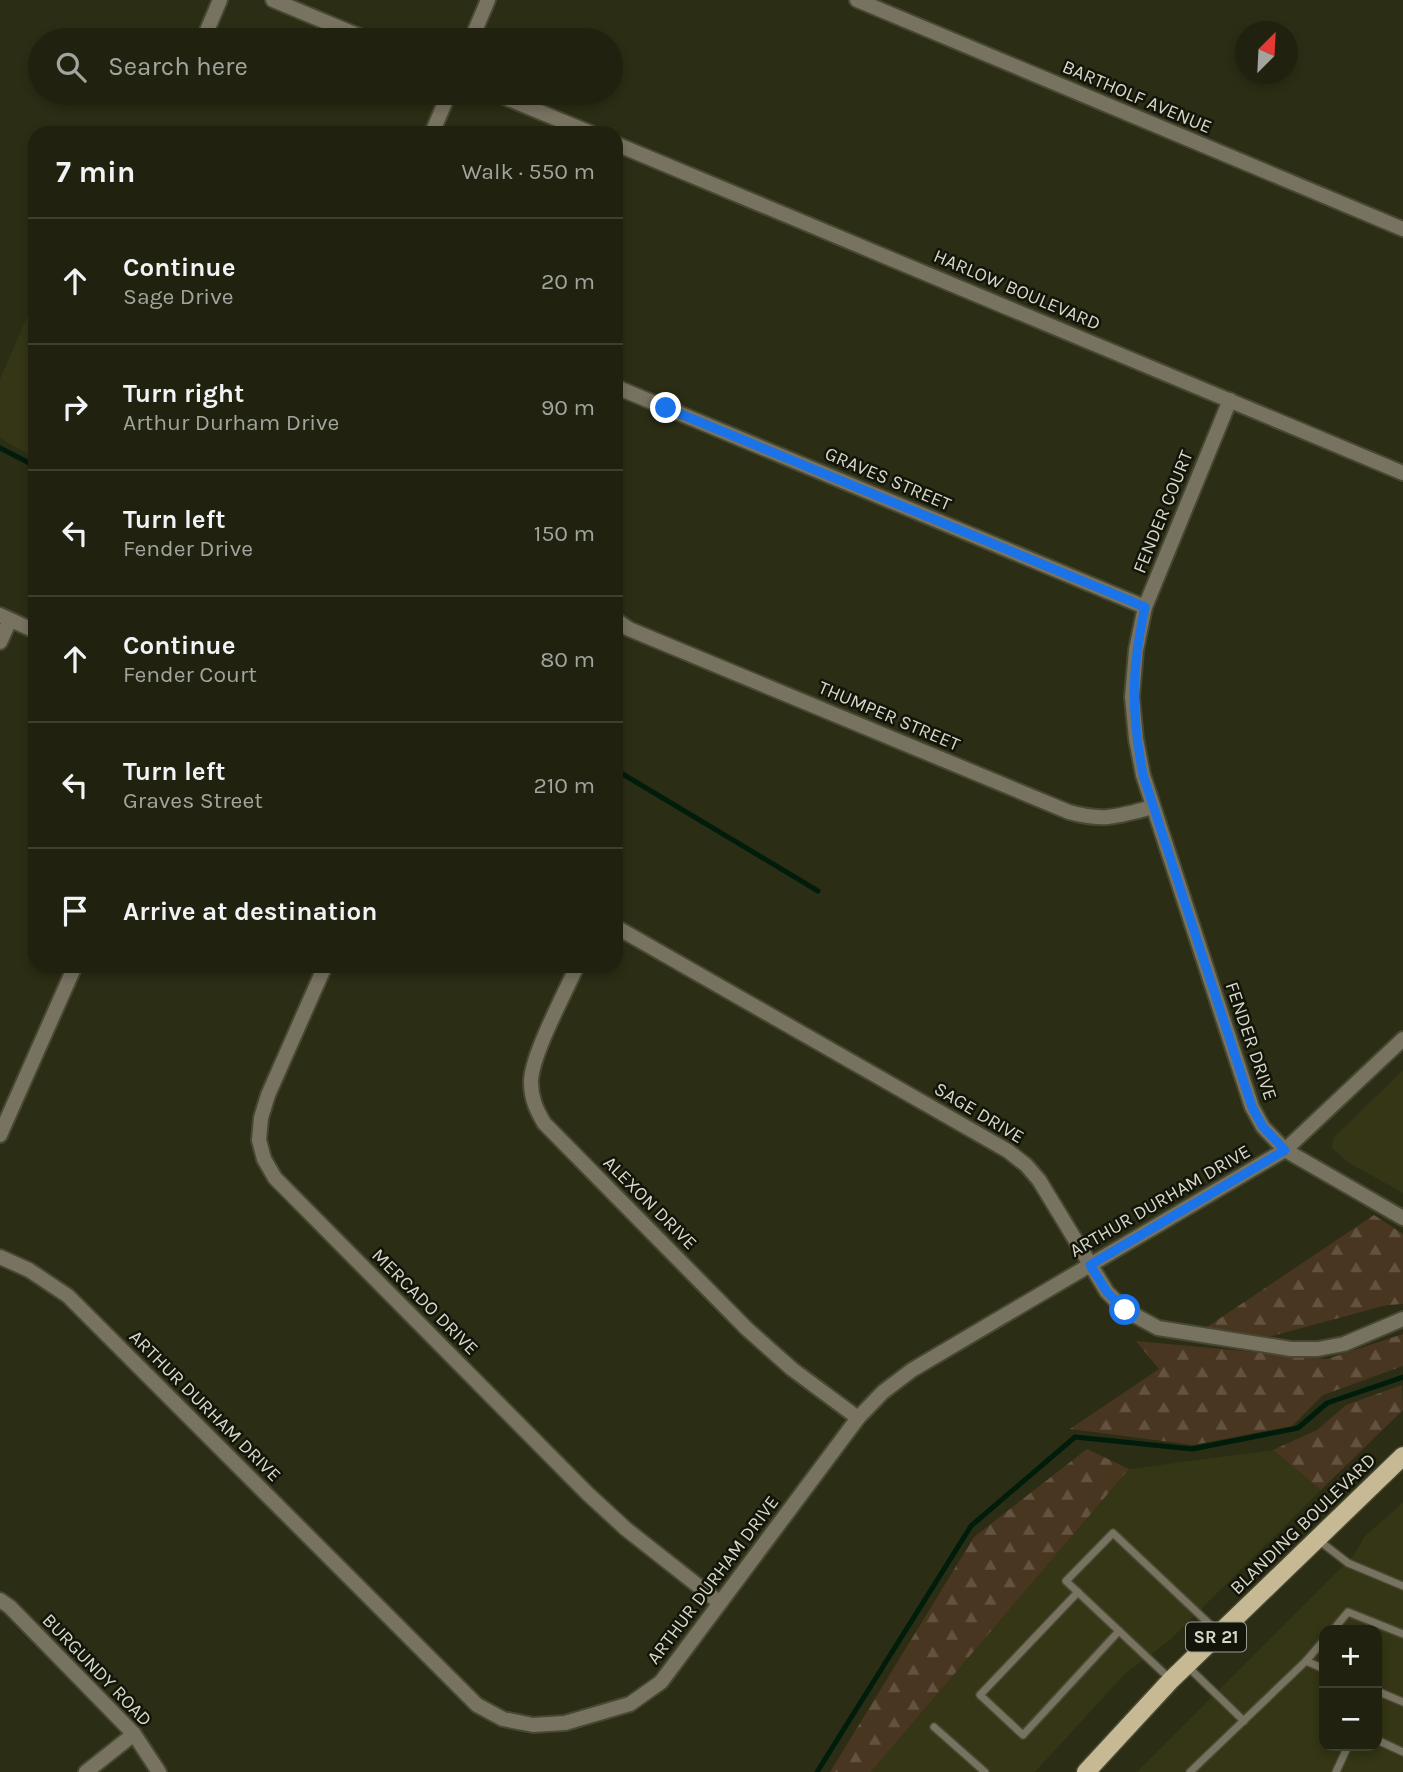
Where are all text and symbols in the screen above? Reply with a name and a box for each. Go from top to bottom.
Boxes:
north arrow [1235,21,1298,84]
search box [28,28,623,105]
icon: search [52,48,90,86]
text: Search here [108,51,248,82]
street label: BARTHOLF AVENUE [1059,56,1215,138]
text: 7 min [56,154,136,190]
text: Walk · 550 m [461,158,595,185]
street label: HARLOW BOULEVARD [930,245,1104,335]
text: Continue [123,252,235,283]
icon: ahead [56,262,94,300]
text: 20 m [541,268,595,295]
text: Sage Drive [123,283,234,310]
text: Turn right [123,378,244,409]
icon: right [56,388,94,426]
route end [650,392,681,423]
text: 90 m [541,394,595,421]
text: Arthur Durham Drive [123,409,339,436]
street label: GRAVES STREET [822,442,955,516]
street label: FENDER COURT [1128,447,1198,577]
text: Turn left [123,504,225,535]
icon: left [56,514,94,552]
text: 150 m [534,520,595,547]
text: Fender Drive [123,535,253,562]
text: Continue [123,630,235,661]
icon: ahead [56,640,94,678]
text: 80 m [540,646,595,673]
text: Fender Court [123,661,257,688]
street label: THUMPER STREET [815,676,963,756]
text: Turn left [123,756,225,787]
icon: left [56,766,94,804]
text: 210 m [533,772,595,799]
text: Graves Street [123,787,263,814]
icon: arrive [56,892,94,930]
text: Arrive at destination [123,896,377,927]
street label: FENDER DRIVE [1220,979,1282,1103]
street label: SAGE DRIVE [930,1078,1028,1148]
street label: ARTHUR DURHAM DRIVE [1066,1140,1254,1262]
street label: ALEXON DRIVE [599,1152,701,1254]
street label: MERCADO DRIVE [367,1244,483,1360]
route start [1109,1294,1140,1325]
street label: ARTHUR DURHAM DRIVE [125,1326,285,1486]
street label: BLANDING BOULEVARD [1226,1449,1380,1599]
street label: ARTHUR DURHAM DRIVE [643,1492,783,1668]
street label: BURGUNDY ROAD [38,1609,156,1731]
road number: SR 21 [1186,1622,1246,1652]
map controls [1319,1625,1382,1751]
button: + [1319,1625,1382,1688]
button: − [1319,1688,1382,1751]

